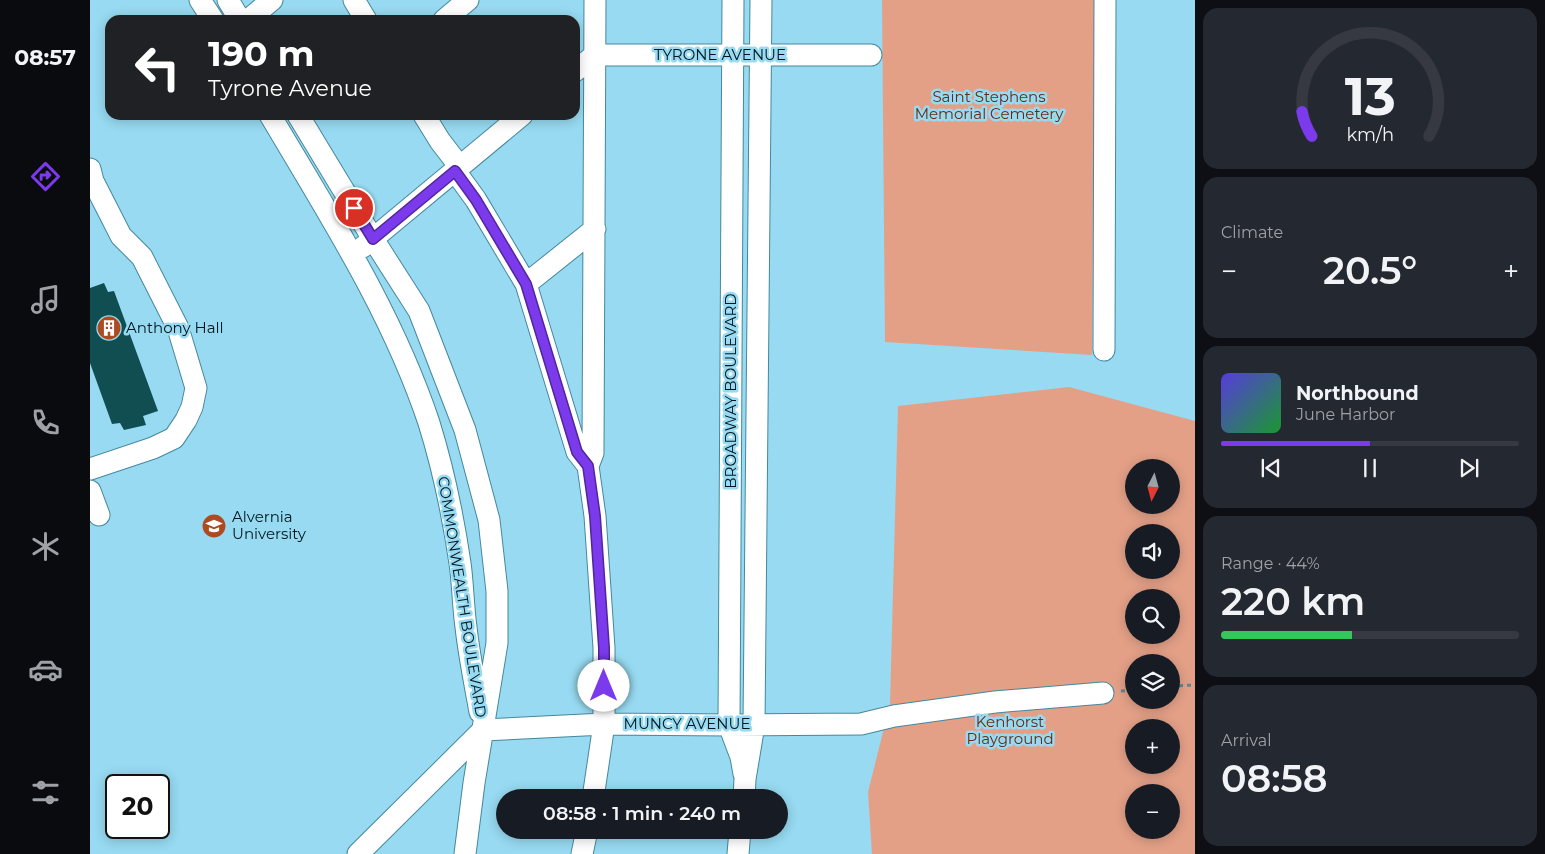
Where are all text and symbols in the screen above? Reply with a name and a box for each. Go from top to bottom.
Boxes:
text: 190 m [208,32,314,75]
icon: left [125,35,190,100]
text: 08:57 [14,44,76,71]
street label: TYRONE AVENUE [654,45,786,64]
text: 13 [1344,65,1396,128]
text: Tyrone Avenue [208,75,372,102]
park label: Saint Stephens Memorial Cemetery [915,87,1064,123]
text: km/h [1346,124,1394,145]
icon: directions [28,159,63,194]
pin [333,187,375,229]
icon: arrive [340,194,368,222]
text: Climate [1221,223,1283,242]
text: 20.5° [1323,247,1417,294]
text: − [1221,254,1237,288]
text: + [1503,254,1519,288]
icon: music [28,282,63,317]
street label: BROADWAY BOULEVARD [721,293,740,489]
building icon: Anthony Hall [96,315,122,341]
place label: Anthony Hall [126,318,224,337]
text: Northbound [1296,382,1419,405]
icon: phone [28,405,63,440]
text: June Harbor [1296,405,1395,424]
icon: previous [1257,454,1285,482]
icon: pause [1356,454,1384,482]
icon: next [1455,454,1483,482]
north arrow [1125,459,1180,514]
map controls [1125,459,1180,839]
street label: COMMONWEALTH BOULEVARD [434,475,491,719]
place label: Alvernia University [232,507,307,543]
school or university icon: Alvernia University [201,513,227,539]
button: sound [1125,524,1180,579]
icon: climate [28,529,63,564]
text: Range · 44% [1221,554,1320,573]
text: 220 km [1221,578,1365,625]
button: search [1125,589,1180,644]
icon: car [28,652,63,687]
button: layers [1125,654,1180,709]
position arrow [577,659,629,711]
park label: Kenhorst Playground [966,712,1054,748]
street label: MUNCY AVENUE [624,714,750,733]
button: + [1125,719,1180,774]
text: Arrival [1221,731,1271,750]
text: 08:58 [1221,755,1328,802]
speed limit sign: 20 [105,774,170,839]
icon: filters [28,775,63,810]
button: − [1125,784,1180,839]
text: 08:58 · 1 min · 240 m [543,802,741,825]

